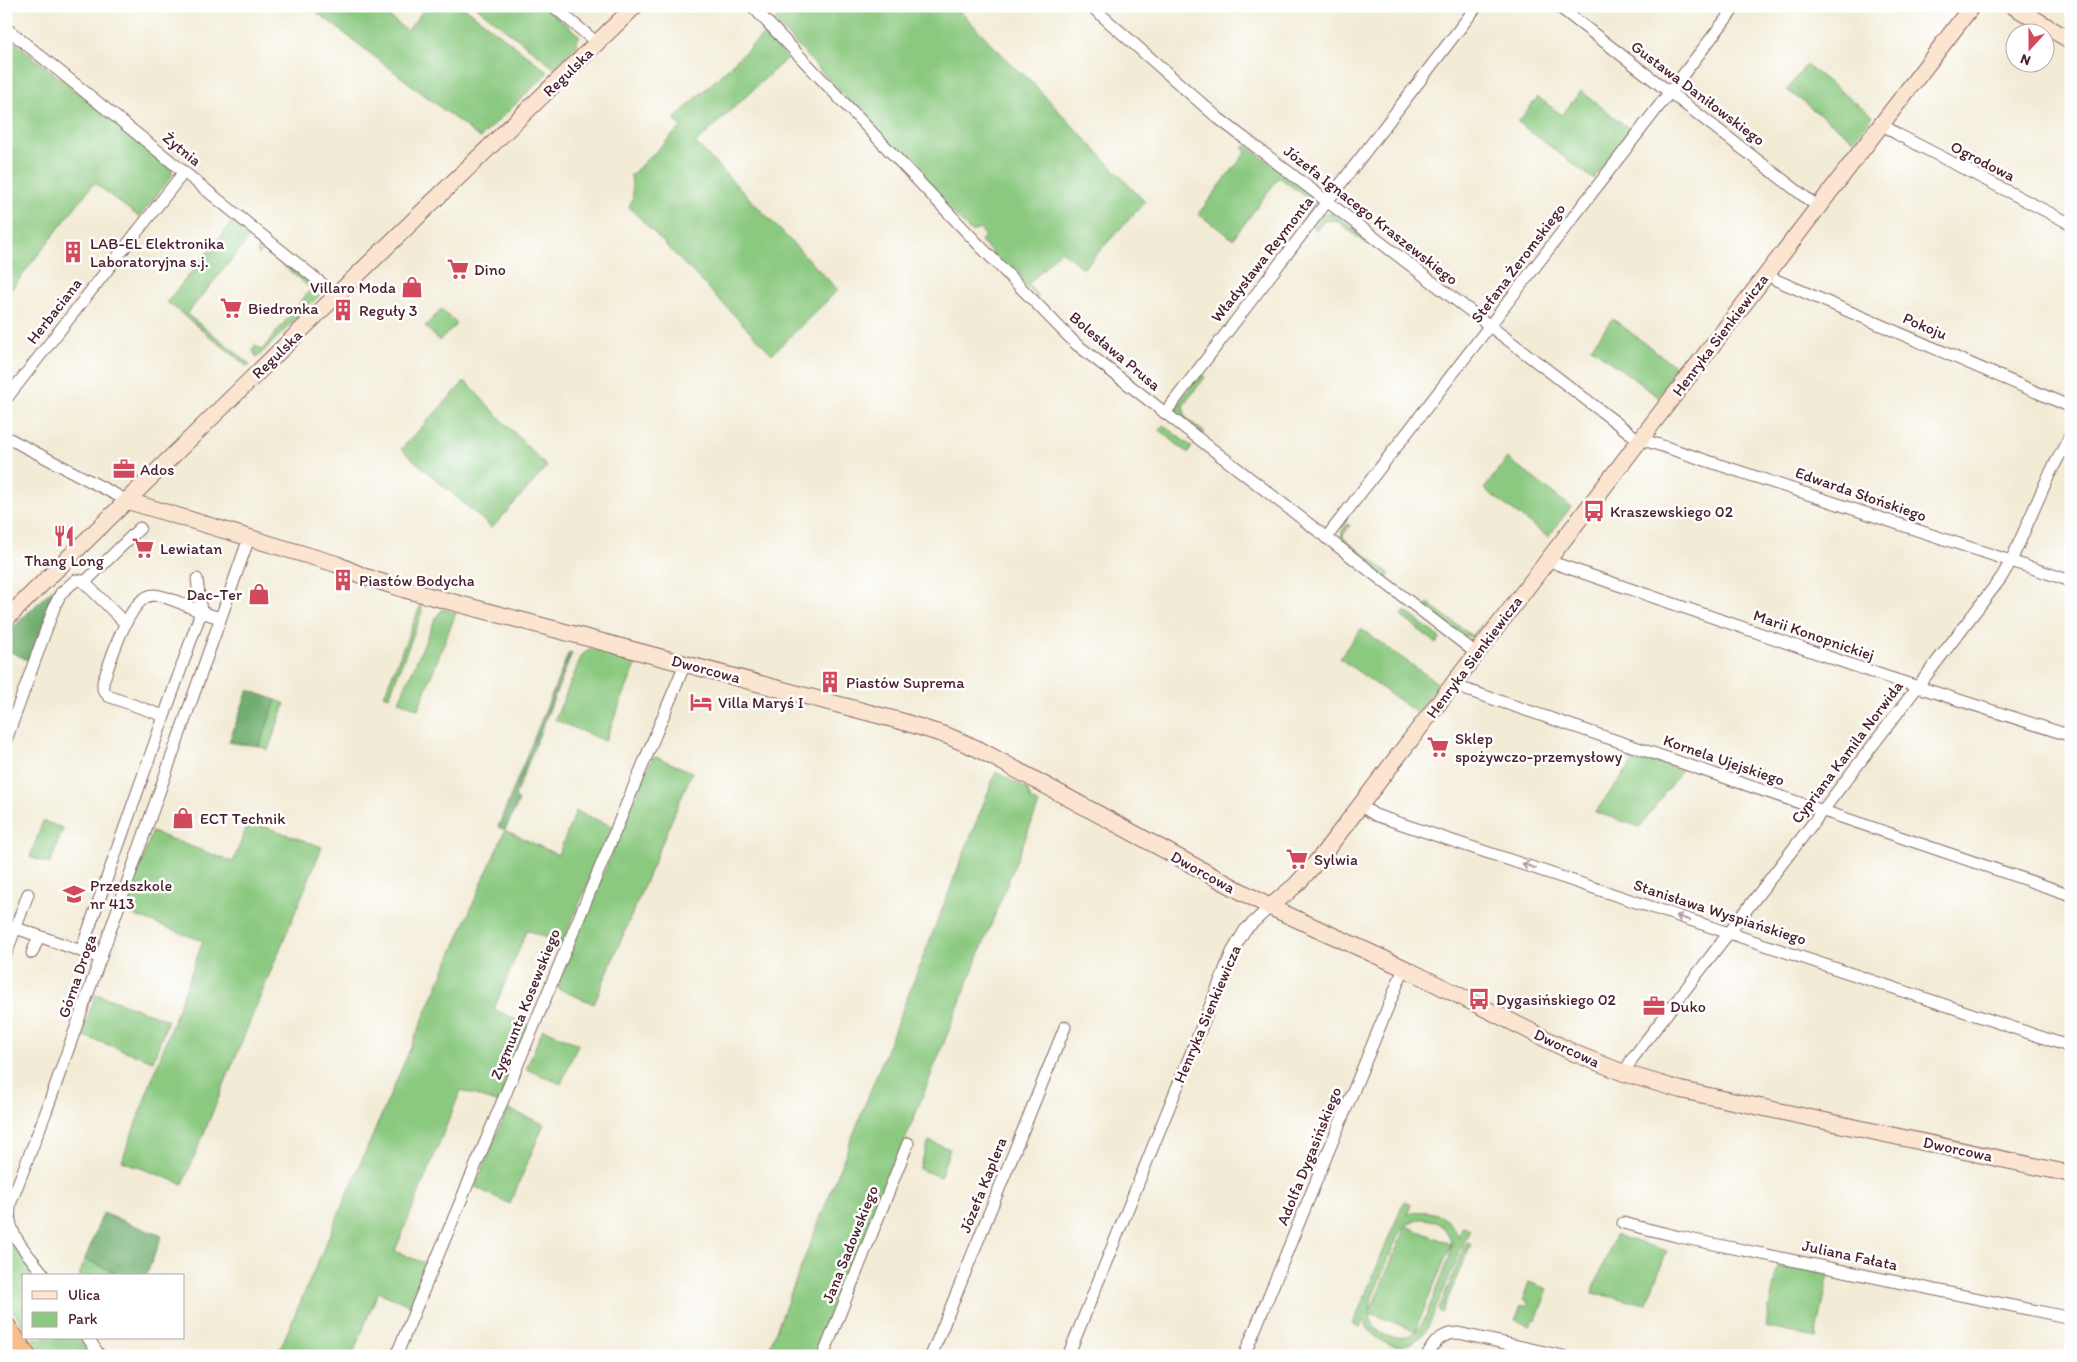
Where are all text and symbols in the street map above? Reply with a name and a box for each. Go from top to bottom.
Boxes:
north arrow [2004,22,2054,72]
street label: Gustawa Daniłowskiego [1627,36,1769,150]
street label: Regulska [539,43,598,101]
text: N [2018,50,2033,69]
street label: Żytnia [159,128,205,170]
street label: Ogrodowa [1947,137,2019,186]
street label: Józefa Ignacego Kraszewskiego [1280,141,1462,289]
street label: Władysława Reymonta [1207,192,1318,326]
street label: Stefana Żeromskiego [1467,199,1569,327]
place label: LAB-EL Elektronika Laboratoryjna s.j. [90,234,225,271]
building icon: LAB-EL Elektronika Laboratoryjna s.j. [60,239,86,265]
supermarket icon: Dino [445,256,471,282]
place label: Dino [474,260,506,279]
street label: Henryka Sienkiewicza [1668,270,1772,400]
street label: Herbaciana [22,274,86,348]
shop icon: Villaro Moda [399,274,425,300]
place label: Villaro Moda [310,278,396,297]
supermarket icon: Biedronka [218,295,244,321]
building icon: Reguły 3 [330,297,356,323]
place label: Biedronka [248,299,319,318]
place label: Reguły 3 [359,301,418,320]
street label: Bolesława Prusa [1066,307,1165,395]
street label: Pokoju [1900,308,1950,344]
street label: Regulska [248,325,307,383]
office icon: Ados [111,456,137,482]
place label: Ados [140,460,174,479]
street label: Edwarda Słońskiego [1793,463,1929,525]
bus stop icon: Kraszewskiego 02 [1581,498,1607,524]
place label: Kraszewskiego 02 [1610,502,1734,521]
restaurant icon: Thang Long [51,523,77,549]
supermarket icon: Lewiatan [130,535,156,561]
place label: Lewiatan [160,539,222,558]
place label: Thang Long [24,551,105,570]
building icon: Piastów Bodycha [330,567,356,593]
place label: Piastów Bodycha [359,571,475,590]
shop icon: Dac-Ter [246,581,272,607]
place label: Dac-Ter [187,585,242,604]
street label: Henryka Sienkiewicza [1422,592,1526,722]
street label: Marii Konopnickiej [1751,605,1877,665]
street label: Dworcowa [669,651,743,687]
building icon: Piastów Suprema [817,669,843,695]
place label: Piastów Suprema [846,673,965,692]
street label: Cypriana Kamila Norwida [1787,676,1907,827]
hotel icon: Villa Maryś I [688,689,714,715]
place label: Villa Maryś I [718,693,804,712]
place label: Sklep spożywczo-przemysłowy [1455,729,1623,766]
street label: Kornela Ujejskiego [1661,730,1787,790]
supermarket icon: Sklep spożywczo-przemysłowy [1425,734,1451,760]
shop icon: ECT Technik [170,805,196,831]
place label: ECT Technik [200,809,286,828]
supermarket icon: Sylwia [1284,846,1310,872]
street label: Dworcowa [1168,847,1239,898]
place label: Sylwia [1314,850,1358,869]
one-way arrow [1522,861,1537,870]
street label: Stanisława Wyspiańskiego [1631,875,1809,949]
place label: Przedszkole nr 413 [90,876,172,913]
school or university icon: Przedszkole nr 413 [61,881,87,907]
one-way arrow [1676,913,1691,922]
street label: Zygmunta Kosewskiego [486,926,564,1082]
street label: Górna Droga [54,931,100,1020]
street label: Henryka Sienkiewicza [1169,942,1245,1086]
bus stop icon: Dygasińskiego 02 [1466,986,1492,1012]
place label: Dygasińskiego 02 [1496,990,1617,1009]
office icon: Duko [1641,993,1667,1019]
place label: Duko [1670,997,1706,1016]
street label: Dworcowa [1531,1024,1604,1072]
street label: Adolfa Dygasińskiego [1273,1084,1345,1228]
street label: Dworcowa [1922,1132,1995,1166]
street label: Józefa Kaplera [955,1134,1011,1235]
street label: Jana Sadowskiego [818,1183,882,1305]
street label: Juliana Fałata [1800,1236,1900,1275]
legend [22,1274,185,1340]
text: Ulica [68,1286,101,1304]
text: Park [68,1310,98,1328]

